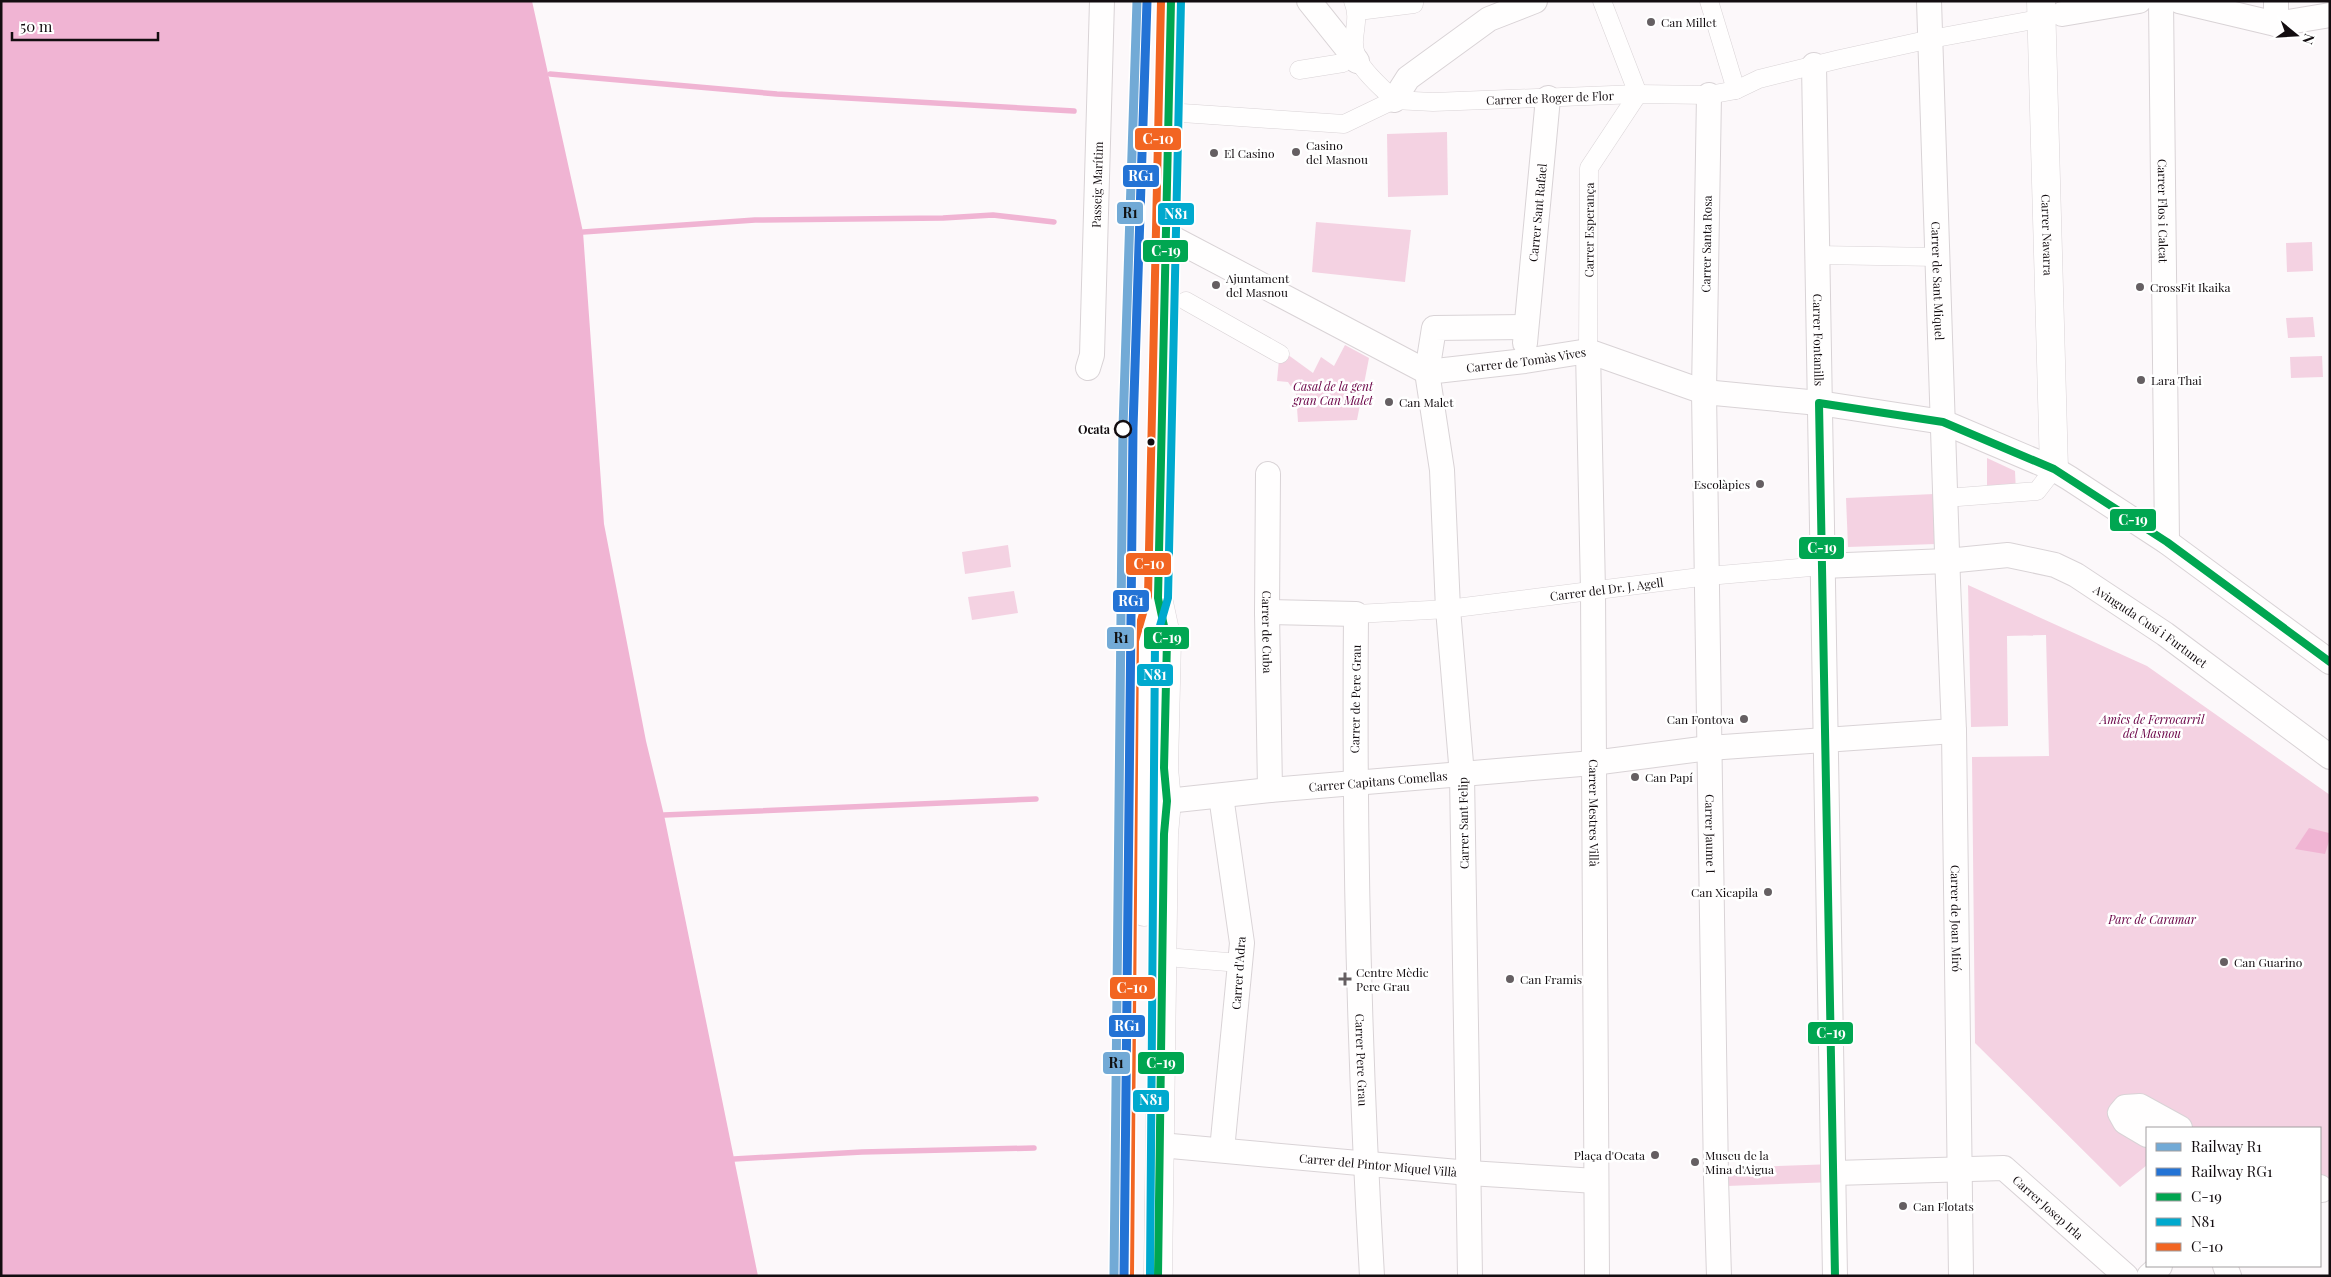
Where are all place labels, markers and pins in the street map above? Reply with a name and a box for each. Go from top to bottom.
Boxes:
place label: Can Millet [1661,14,1717,30]
marker: Can Millet [1645,16,1657,28]
place label: Casino del Masnou [1306,137,1368,167]
place label: El Casino [1224,145,1275,161]
marker: Casino del Masnou [1290,146,1302,158]
marker: El Casino [1208,147,1220,159]
place label: Ajuntament del Masnou [1225,270,1290,300]
marker: Ajuntament del Masnou [1210,279,1222,291]
place label: CrossFit Ikaika [2150,279,2230,295]
marker: CrossFit Ikaika [2134,281,2146,293]
place label: Lara Thai [2151,372,2202,388]
marker: Lara Thai [2135,374,2147,386]
place label: Can Malet [1399,394,1454,410]
marker: Can Malet [1383,396,1395,408]
marker: Ocata [1114,420,1132,438]
place label: Ocata [1078,421,1111,437]
unlabelled marker [1146,437,1156,447]
place label: Escolàpies [1694,476,1750,492]
marker: Escolàpies [1754,478,1766,490]
place label: Can Fontova [1667,711,1734,727]
marker: Can Fontova [1738,713,1750,725]
place label: Can Papí [1645,769,1693,785]
marker: Can Papí [1629,771,1641,783]
place label: Can Xicapila [1691,884,1758,900]
marker: Can Xicapila [1762,886,1774,898]
place label: Can Guarino [2234,954,2303,970]
marker: Can Guarino [2218,956,2230,968]
place label: Centre Mèdic Pere Grau [1356,964,1429,994]
place label: Can Framis [1520,971,1582,987]
marker: Centre Mèdic Pere Grau [1338,972,1352,986]
marker: Can Framis [1504,973,1516,985]
place label: Plaça d'Ocata [1574,1147,1645,1163]
place label: Museu de la Mina d'Aigua [1705,1147,1774,1177]
marker: Plaça d'Ocata [1649,1149,1661,1161]
marker: Museu de la Mina d'Aigua [1689,1156,1701,1168]
place label: Can Flotats [1913,1198,1974,1214]
marker: Can Flotats [1897,1200,1909,1212]

